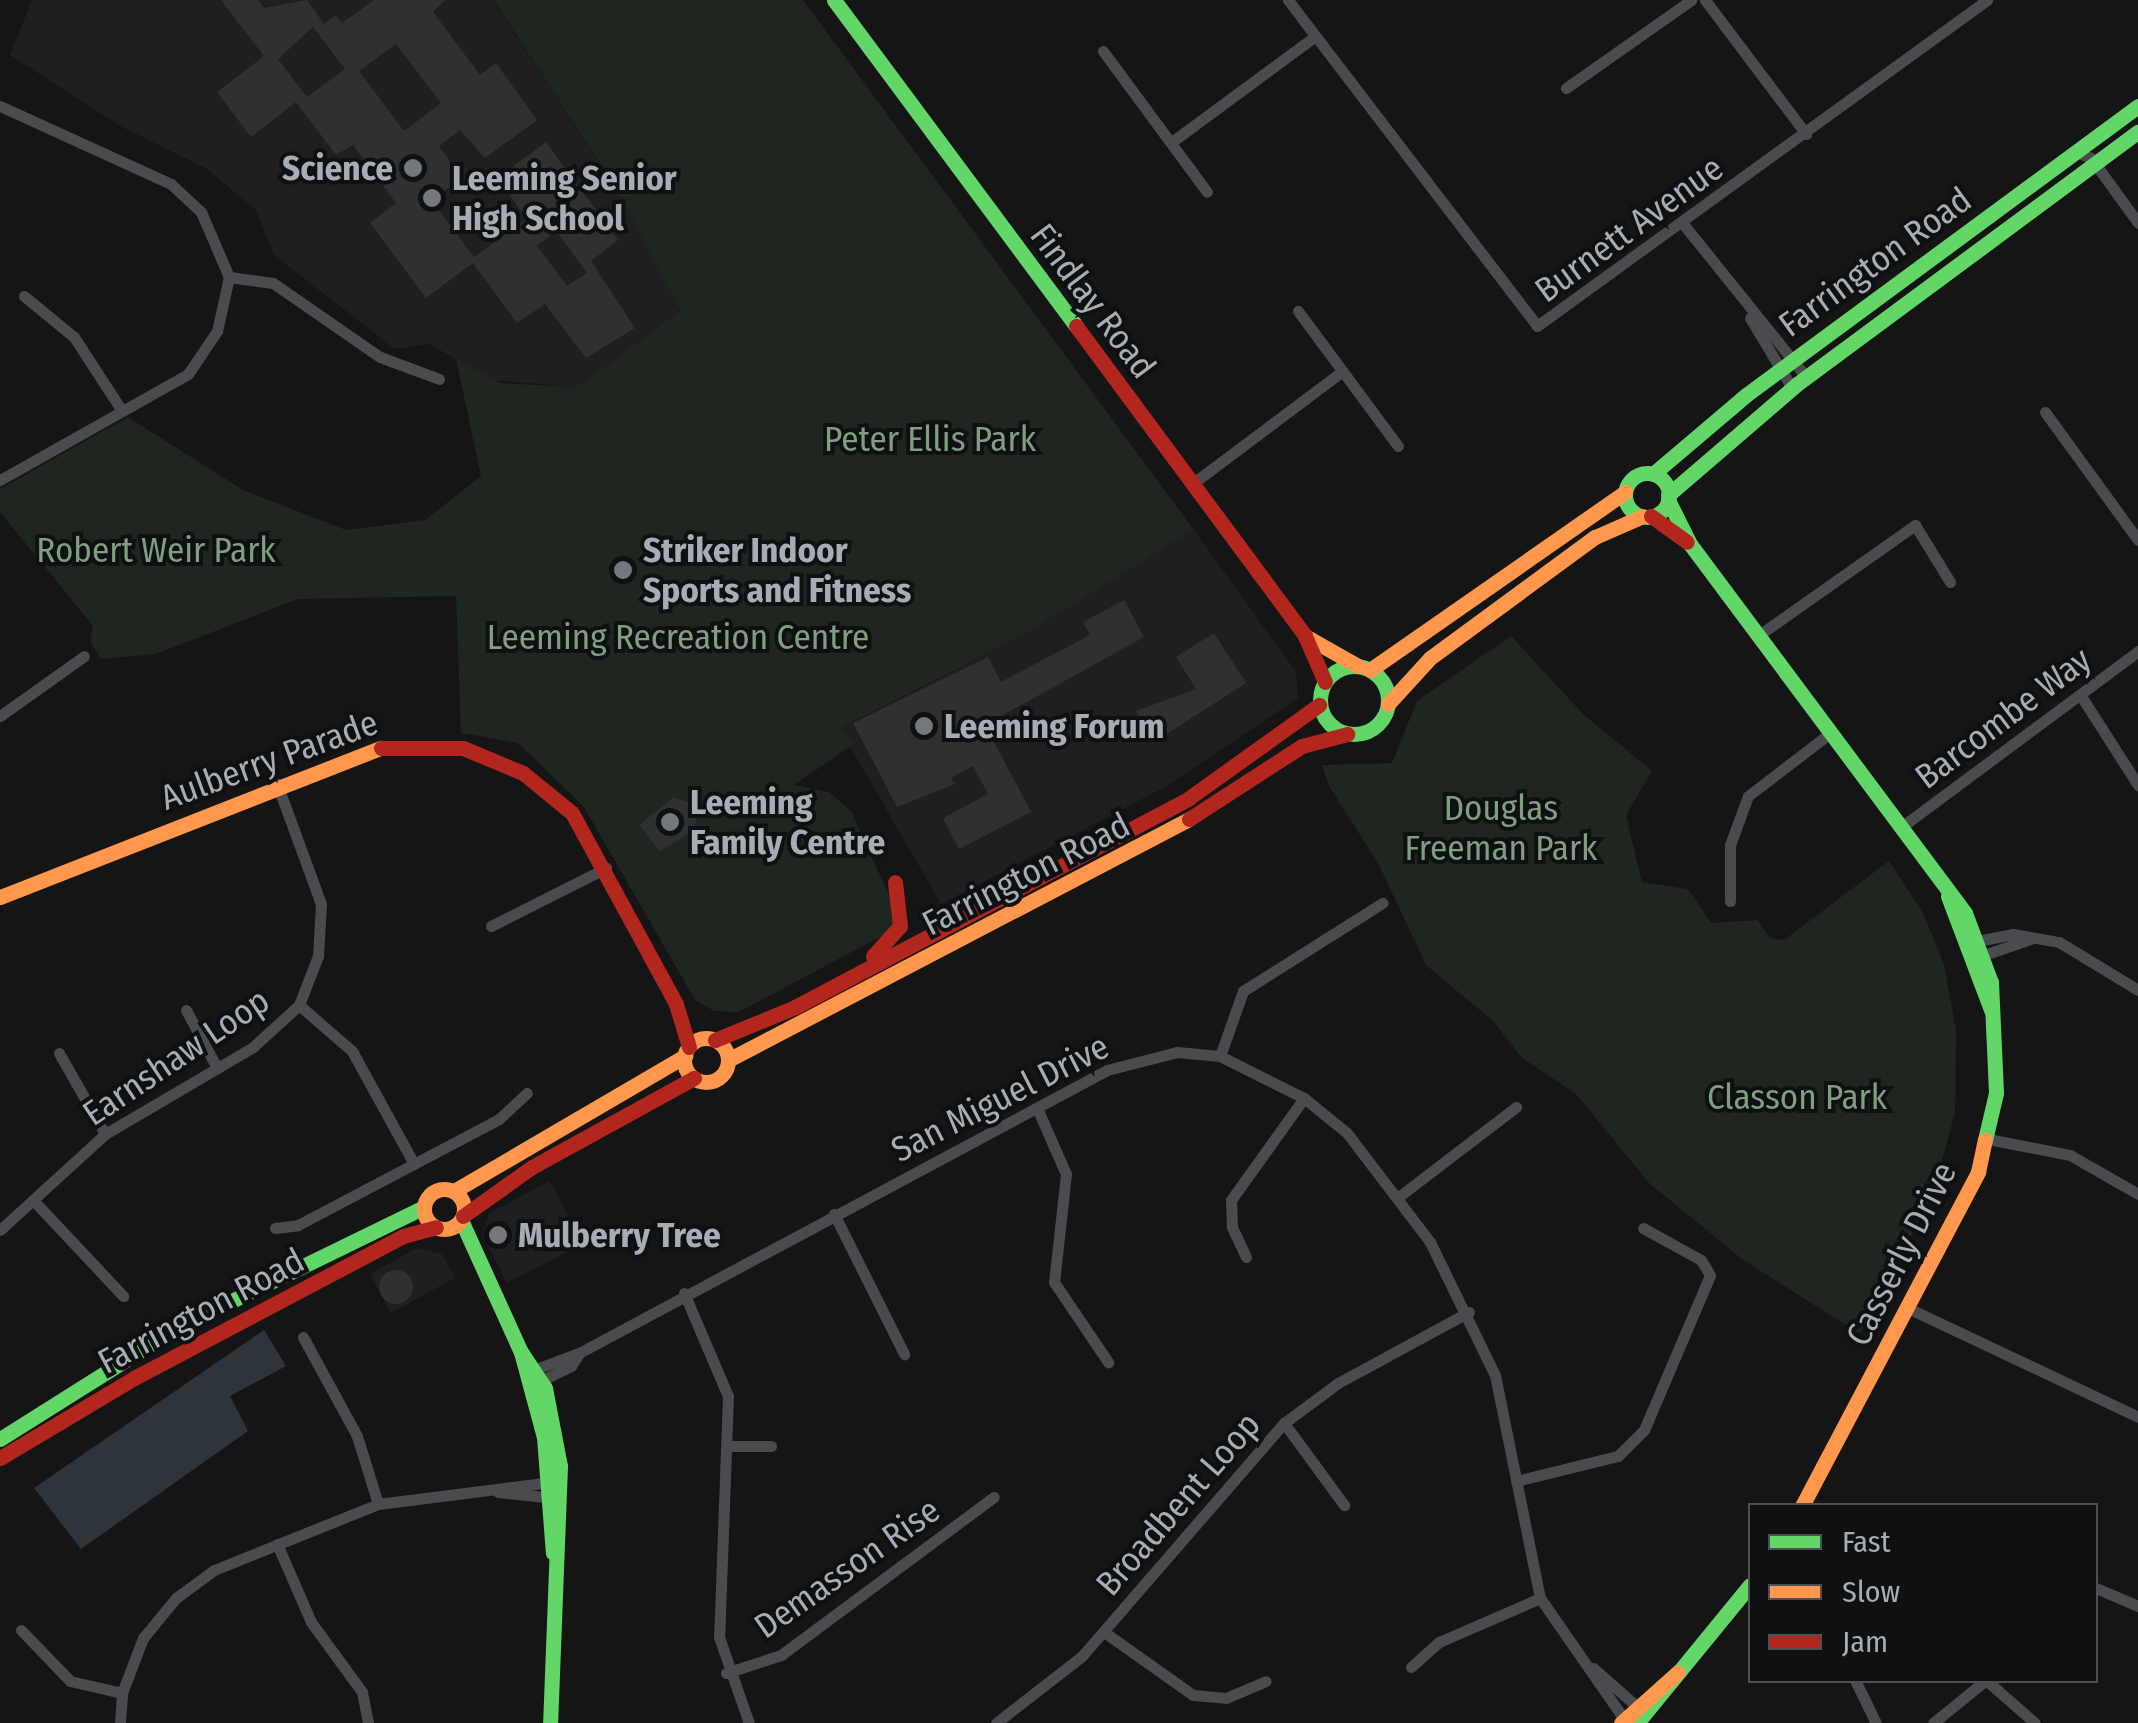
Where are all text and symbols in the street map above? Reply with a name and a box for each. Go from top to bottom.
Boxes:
place label: Science [282,147,393,189]
street label: Burnett Avenue [1527,147,1731,311]
marker: Science [402,157,424,179]
place label: Leeming Senior High School [452,157,677,239]
street label: Farrington Road [1771,178,1979,346]
marker: Leeming Senior High School [421,187,443,209]
street label: Findlay Road [1021,216,1165,386]
park label: Peter Ellis Park [824,418,1036,460]
park label: Robert Weir Park [36,529,276,571]
place label: Striker Indoor Sports and Fitness [643,529,911,611]
marker: Striker Indoor Sports and Fitness [612,559,634,581]
park label: Leeming Recreation Centre [487,616,869,658]
street label: Barcombe Way [1907,638,2099,798]
street label: Aulberry Parade [155,701,383,819]
place label: Leeming Forum [944,705,1164,747]
marker: Leeming Forum [913,715,935,737]
place label: Leeming Family Centre [690,781,885,863]
park label: Douglas Freeman Park [1405,787,1597,869]
street label: Farrington Road [915,804,1137,944]
marker: Leeming Family Centre [659,811,681,833]
street label: Earnshaw Loop [75,979,277,1135]
street label: San Miguel Drive [884,1025,1116,1171]
park label: Classon Park [1707,1076,1887,1118]
street label: Casserly Drive [1837,1155,1965,1353]
place label: Mulberry Tree [518,1214,721,1256]
marker: Mulberry Tree [487,1224,509,1246]
street label: Farrington Road [91,1239,311,1383]
street label: Broadbent Loop [1087,1404,1269,1604]
street label: Demasson Rise [746,1489,948,1647]
legend [1748,1503,2098,1683]
text: Fast [1842,1524,1890,1560]
text: Slow [1842,1574,1900,1610]
text: Jam [1842,1624,1888,1660]

